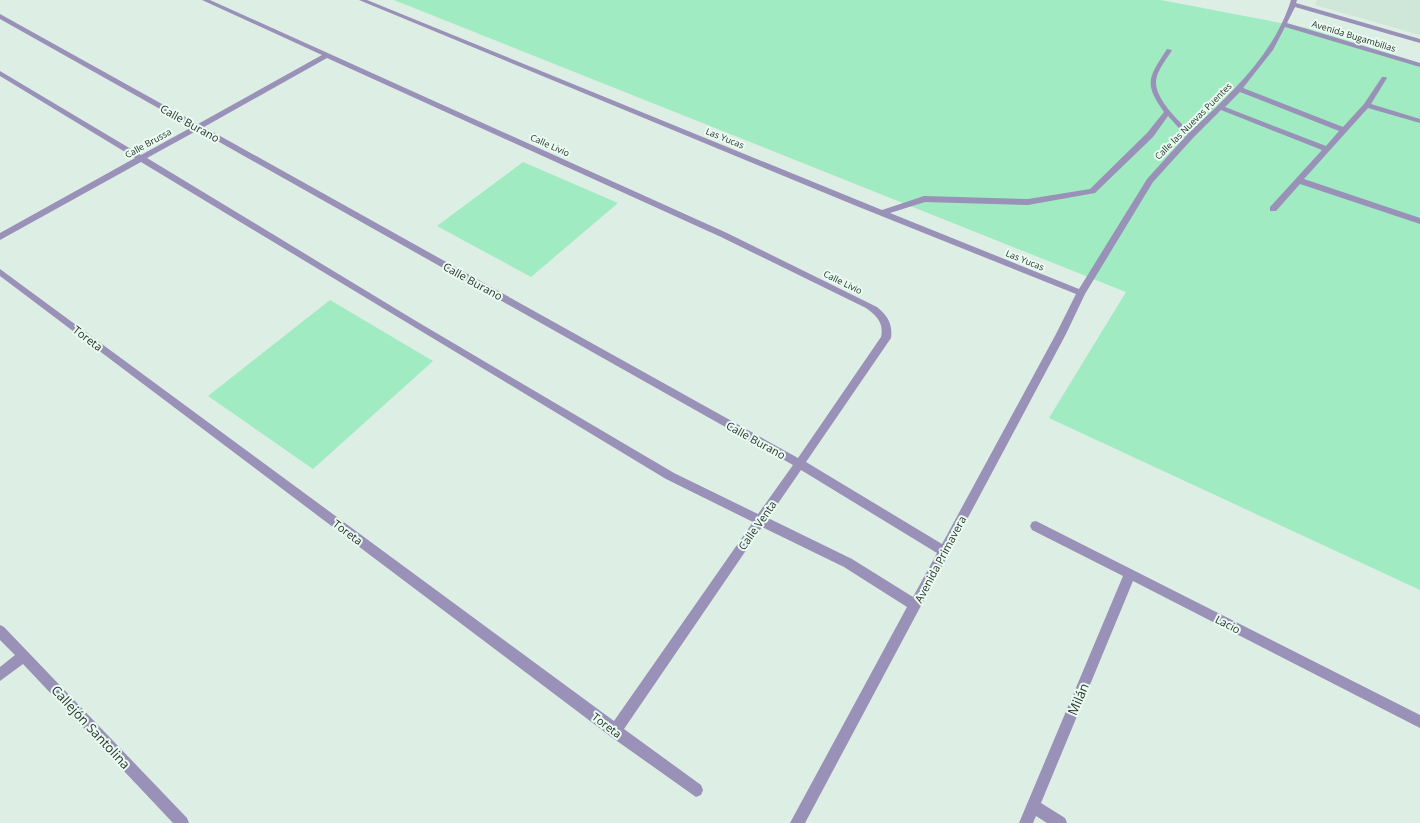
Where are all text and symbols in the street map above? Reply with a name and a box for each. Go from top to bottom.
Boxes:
street label: Avenida Bugambilias [1310,17,1398,55]
street label: Calle las Nuevas Puentes [1152,80,1234,162]
street label: Calle Burano [158,101,223,146]
street label: Las Yucas [704,124,746,152]
street label: Calle Brussa [122,125,174,161]
street label: Calle Livio [528,131,572,159]
street label: Las Yucas [1004,246,1046,274]
street label: Calle Burano [441,259,506,304]
street label: Calle Livio [821,267,865,297]
street label: Toreta [70,322,106,354]
street label: Calle Burano [724,418,789,463]
street label: Calle Venta [734,497,780,553]
street label: Avenida Primavera [911,513,969,605]
street label: Toreta [330,516,366,548]
street label: Lacio [1213,611,1244,637]
street label: Milán [1063,680,1093,718]
street label: Callejón Santolina [47,681,135,773]
street label: Toreta [589,709,625,741]

